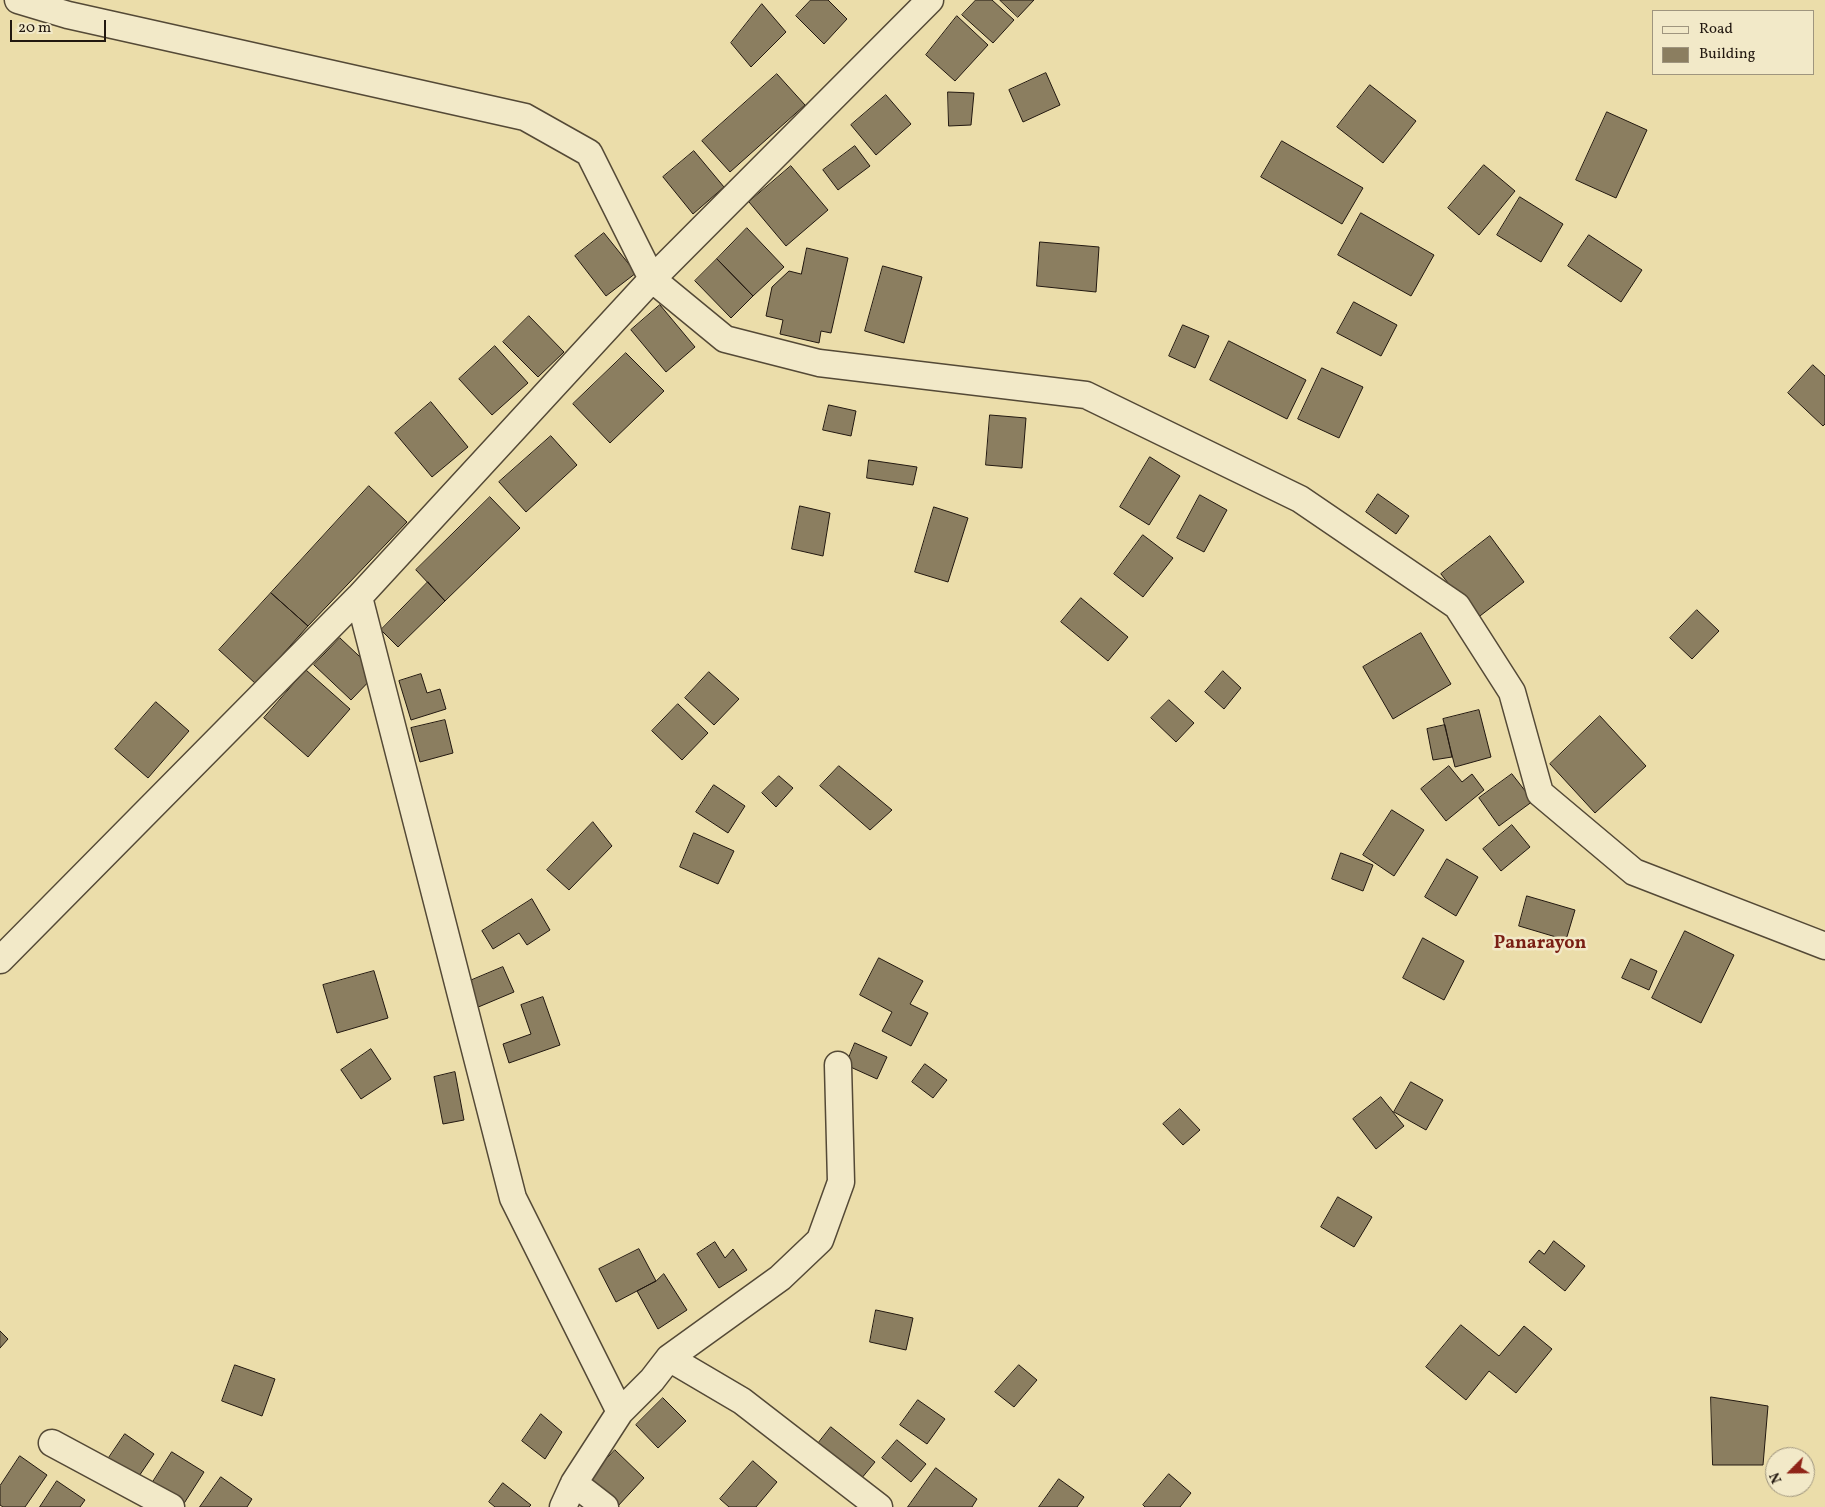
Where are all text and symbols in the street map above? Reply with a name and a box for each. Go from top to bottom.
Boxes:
scale bar [12,10,109,42]
legend [1652,10,1815,75]
text: 20 m [18,18,51,39]
text: Road [1699,19,1733,40]
text: Building [1699,44,1755,65]
district label: Panarayon [1494,934,1586,956]
north arrow [1765,1447,1815,1497]
text: N [1766,1469,1787,1486]

